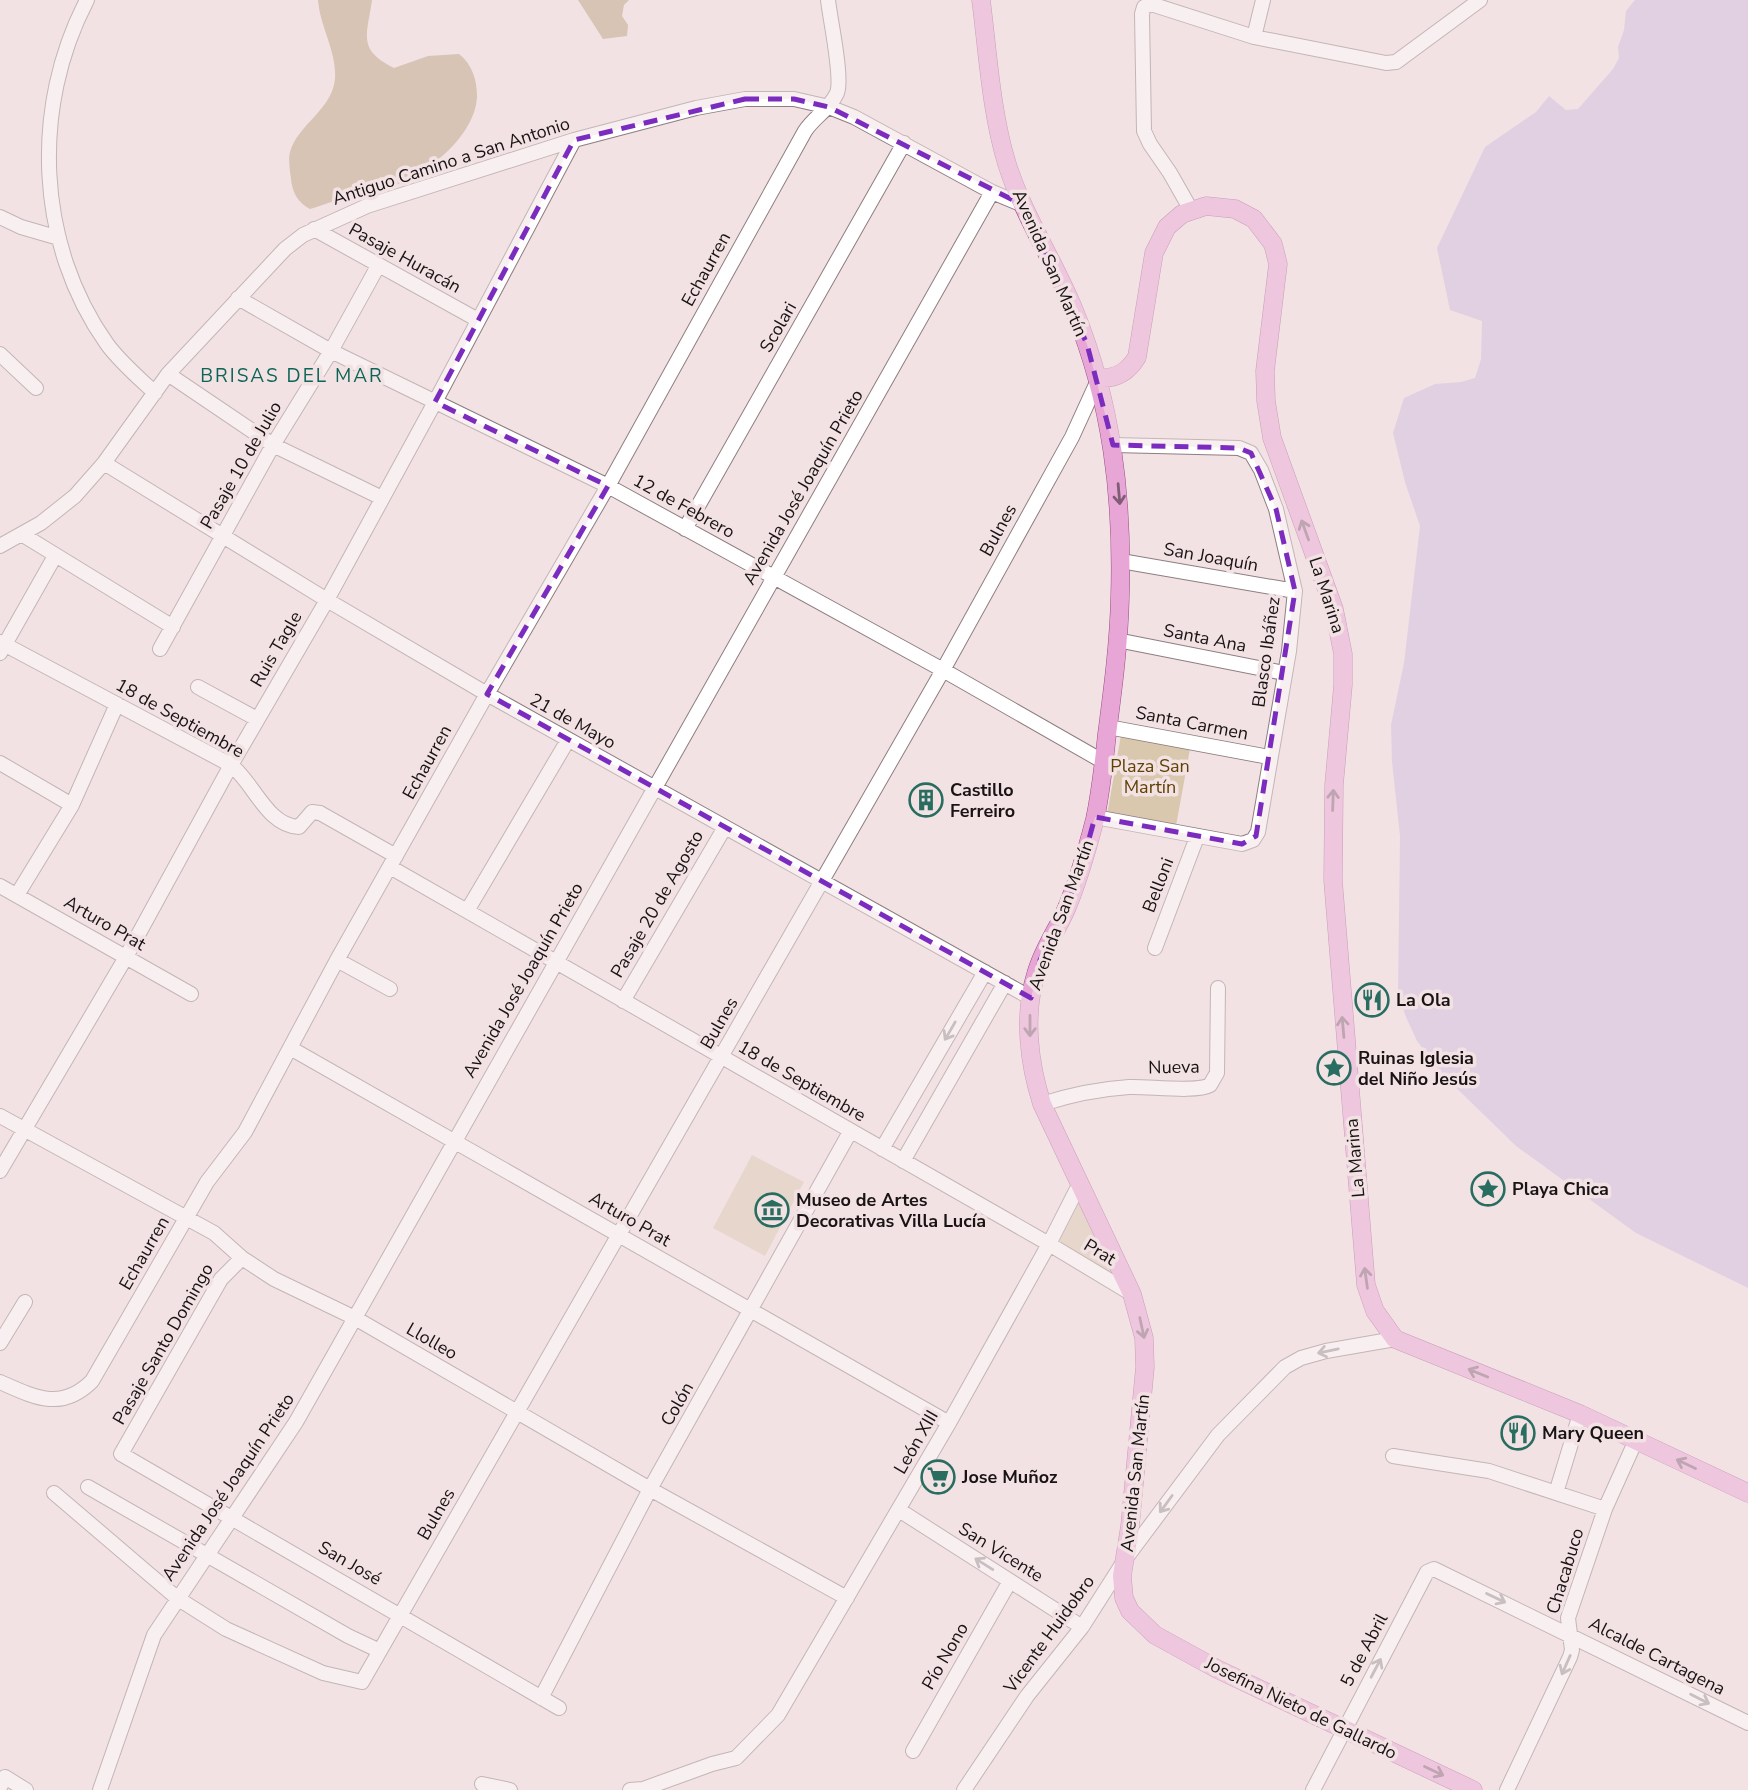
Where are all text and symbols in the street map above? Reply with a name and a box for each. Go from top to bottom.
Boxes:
street label: Antiguo Camino a San Antonio [329,111,573,211]
street label: Avenida San Martín [1007,186,1093,340]
street label: Pasaje Huracán [345,217,465,299]
street label: Echaurren [676,228,736,310]
street label: Scolari [754,297,802,357]
district label: BRISAS DEL MAR [200,363,384,389]
street label: Avenida José Joaquín Prieto [737,385,869,589]
street label: Pasaje 10 de Julio [195,397,287,533]
street label: 12 de Febrero [629,468,739,544]
one-way arrow [1113,482,1126,504]
street label: Bulnes [974,500,1022,560]
one-way arrow [1298,520,1310,542]
street label: San Joaquín [1162,537,1260,577]
street label: La Marina [1303,554,1351,636]
street label: Blasco Ibáñez [1246,595,1286,709]
street label: Ruis Tagle [245,607,307,691]
street label: Santa Ana [1161,618,1249,658]
street label: 18 de Septiembre [111,673,249,763]
street label: 21 de Mayo [526,688,620,754]
street label: Santa Carmen [1134,700,1250,746]
street label: Echaurren [397,721,457,803]
park label: Plaza San Martín [1110,754,1190,799]
place label: Castillo Ferreiro [950,778,1015,823]
building icon: Castillo Ferreiro [907,781,945,819]
one-way arrow [1327,789,1340,812]
street label: Pasaje 20 de Agosto [605,826,709,982]
street label: Avenida San Martín [1023,836,1099,994]
street label: Belloni [1137,854,1179,916]
street label: Avenida José Joaquín Prieto [457,878,589,1082]
street label: Arturo Prat [60,890,151,956]
restaurant icon: La Ola [1353,981,1391,1019]
place label: La Ola [1396,988,1451,1012]
street label: Bulnes [695,993,743,1053]
one-way arrow [1023,1014,1037,1037]
one-way arrow [1336,1016,1349,1039]
one-way arrow [943,1021,957,1041]
street label: 18 de Septiembre [734,1035,870,1127]
place label: Ruinas Iglesia del Niño Jesús [1358,1046,1477,1091]
place icon: Ruinas Iglesia del Niño Jesús [1315,1049,1353,1087]
street label: Nueva [1148,1055,1200,1079]
street label: La Marina [1340,1117,1370,1199]
place icon: Playa Chica [1469,1170,1507,1208]
place label: Playa Chica [1512,1177,1609,1201]
street label: Arturo Prat [585,1186,676,1252]
place label: Museo de Artes Decorativas Villa Lucía [796,1188,986,1233]
museum icon: Museo de Artes Decorativas Villa Lucía [753,1191,791,1229]
street label: Echaurren [113,1212,175,1294]
street label: Prat [1079,1233,1121,1271]
street label: Pasaje Santo Domingo [107,1259,219,1429]
one-way arrow [1359,1267,1372,1290]
one-way arrow [1135,1316,1149,1339]
street label: Llolleo [402,1317,462,1365]
one-way arrow [1317,1346,1339,1359]
one-way arrow [1467,1365,1489,1378]
street label: Colón [655,1378,699,1430]
street label: Avenida José Joaquín Prieto [156,1388,300,1586]
street label: Avenida San Martín [1115,1393,1155,1553]
street label: León XIII [888,1406,944,1478]
restaurant icon: Mary Queen [1499,1414,1537,1452]
place label: Mary Queen [1542,1421,1644,1445]
one-way arrow [1676,1457,1697,1470]
supermarket icon: Jose Muñoz [919,1458,957,1496]
place label: Jose Muñoz [961,1465,1058,1489]
street label: Bulnes [412,1484,460,1544]
one-way arrow [1159,1494,1174,1513]
street label: San Vicente [954,1516,1048,1588]
street label: Chacabuco [1541,1525,1589,1617]
street label: San José [314,1535,386,1591]
one-way arrow [974,1556,994,1570]
street label: Vicente Huidobro [997,1570,1100,1699]
one-way arrow [1485,1591,1506,1605]
street label: 5 de Abril [1335,1609,1394,1691]
street label: Alcalde Cartagena [1585,1611,1729,1701]
street label: Pío Nono [916,1618,974,1694]
street label: Josefina Nieto de Gallardo [1200,1651,1401,1765]
one-way arrow [1559,1654,1572,1676]
one-way arrow [1370,1658,1383,1679]
one-way arrow [1689,1693,1710,1707]
one-way arrow [1423,1765,1444,1778]

